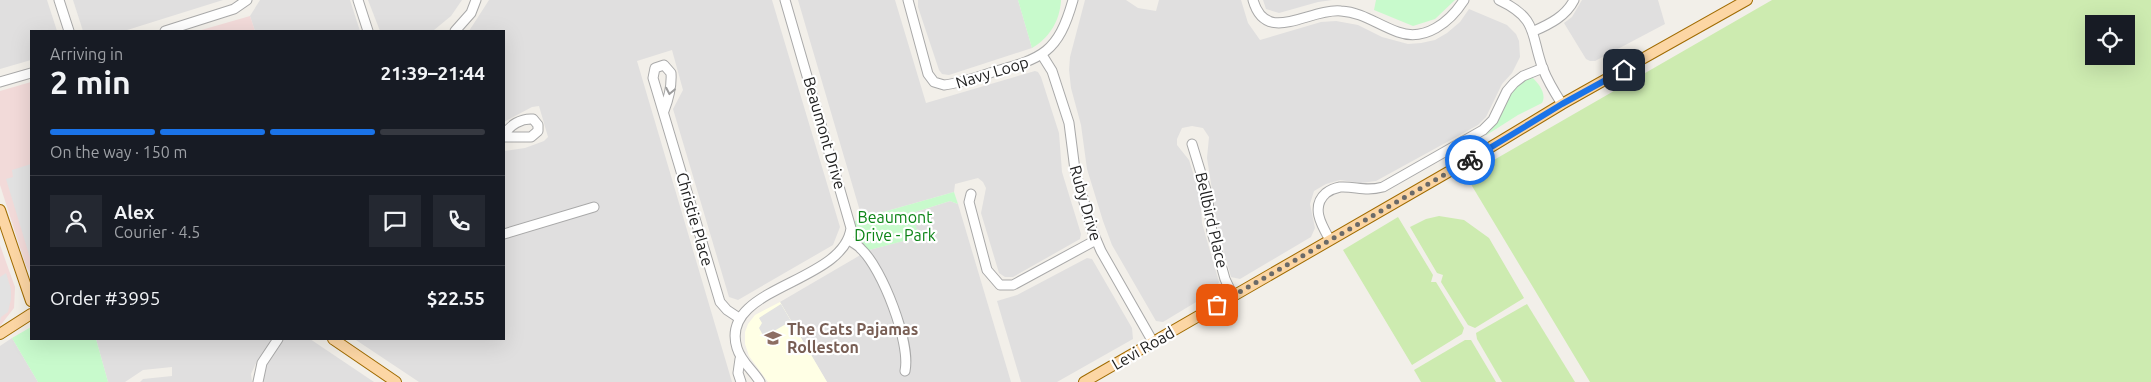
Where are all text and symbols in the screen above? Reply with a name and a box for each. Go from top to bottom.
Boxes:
map controls [2085,15,2135,65]
button: locate [2085,15,2135,65]
text: Arriving in [50,45,123,63]
pin [1603,49,1645,91]
street label: Navy Loop [953,52,1031,92]
icon: home [1610,56,1638,84]
text: 21:39–21:44 [380,62,485,84]
text: 2 min [50,64,131,100]
street label: Beaumont Drive [800,75,850,191]
one-way arrow [665,86,675,95]
courier [1445,135,1495,185]
text: On the way · 150 m [50,143,187,161]
icon: bike [1456,146,1484,174]
street label: Ruby Drive [1067,163,1105,243]
street label: Christie Place [673,170,717,268]
street label: Bellbird Place [1192,170,1232,270]
button: person [50,195,102,247]
button: chat [369,195,421,247]
button: phone [433,195,485,247]
text: Alex [114,201,154,223]
park label: Beaumont Drive - Park [854,208,936,244]
text: Courier · 4.5 [114,223,200,241]
pin [1196,284,1238,326]
text: Order #3995 [50,287,160,309]
text: $22.55 [427,287,485,309]
icon: bag [1203,291,1231,319]
place label: The Cats Pajamas Rolleston [787,320,918,356]
street label: Levi Road [1109,323,1177,373]
school or university icon: The Cats Pajamas Rolleston [763,328,783,348]

